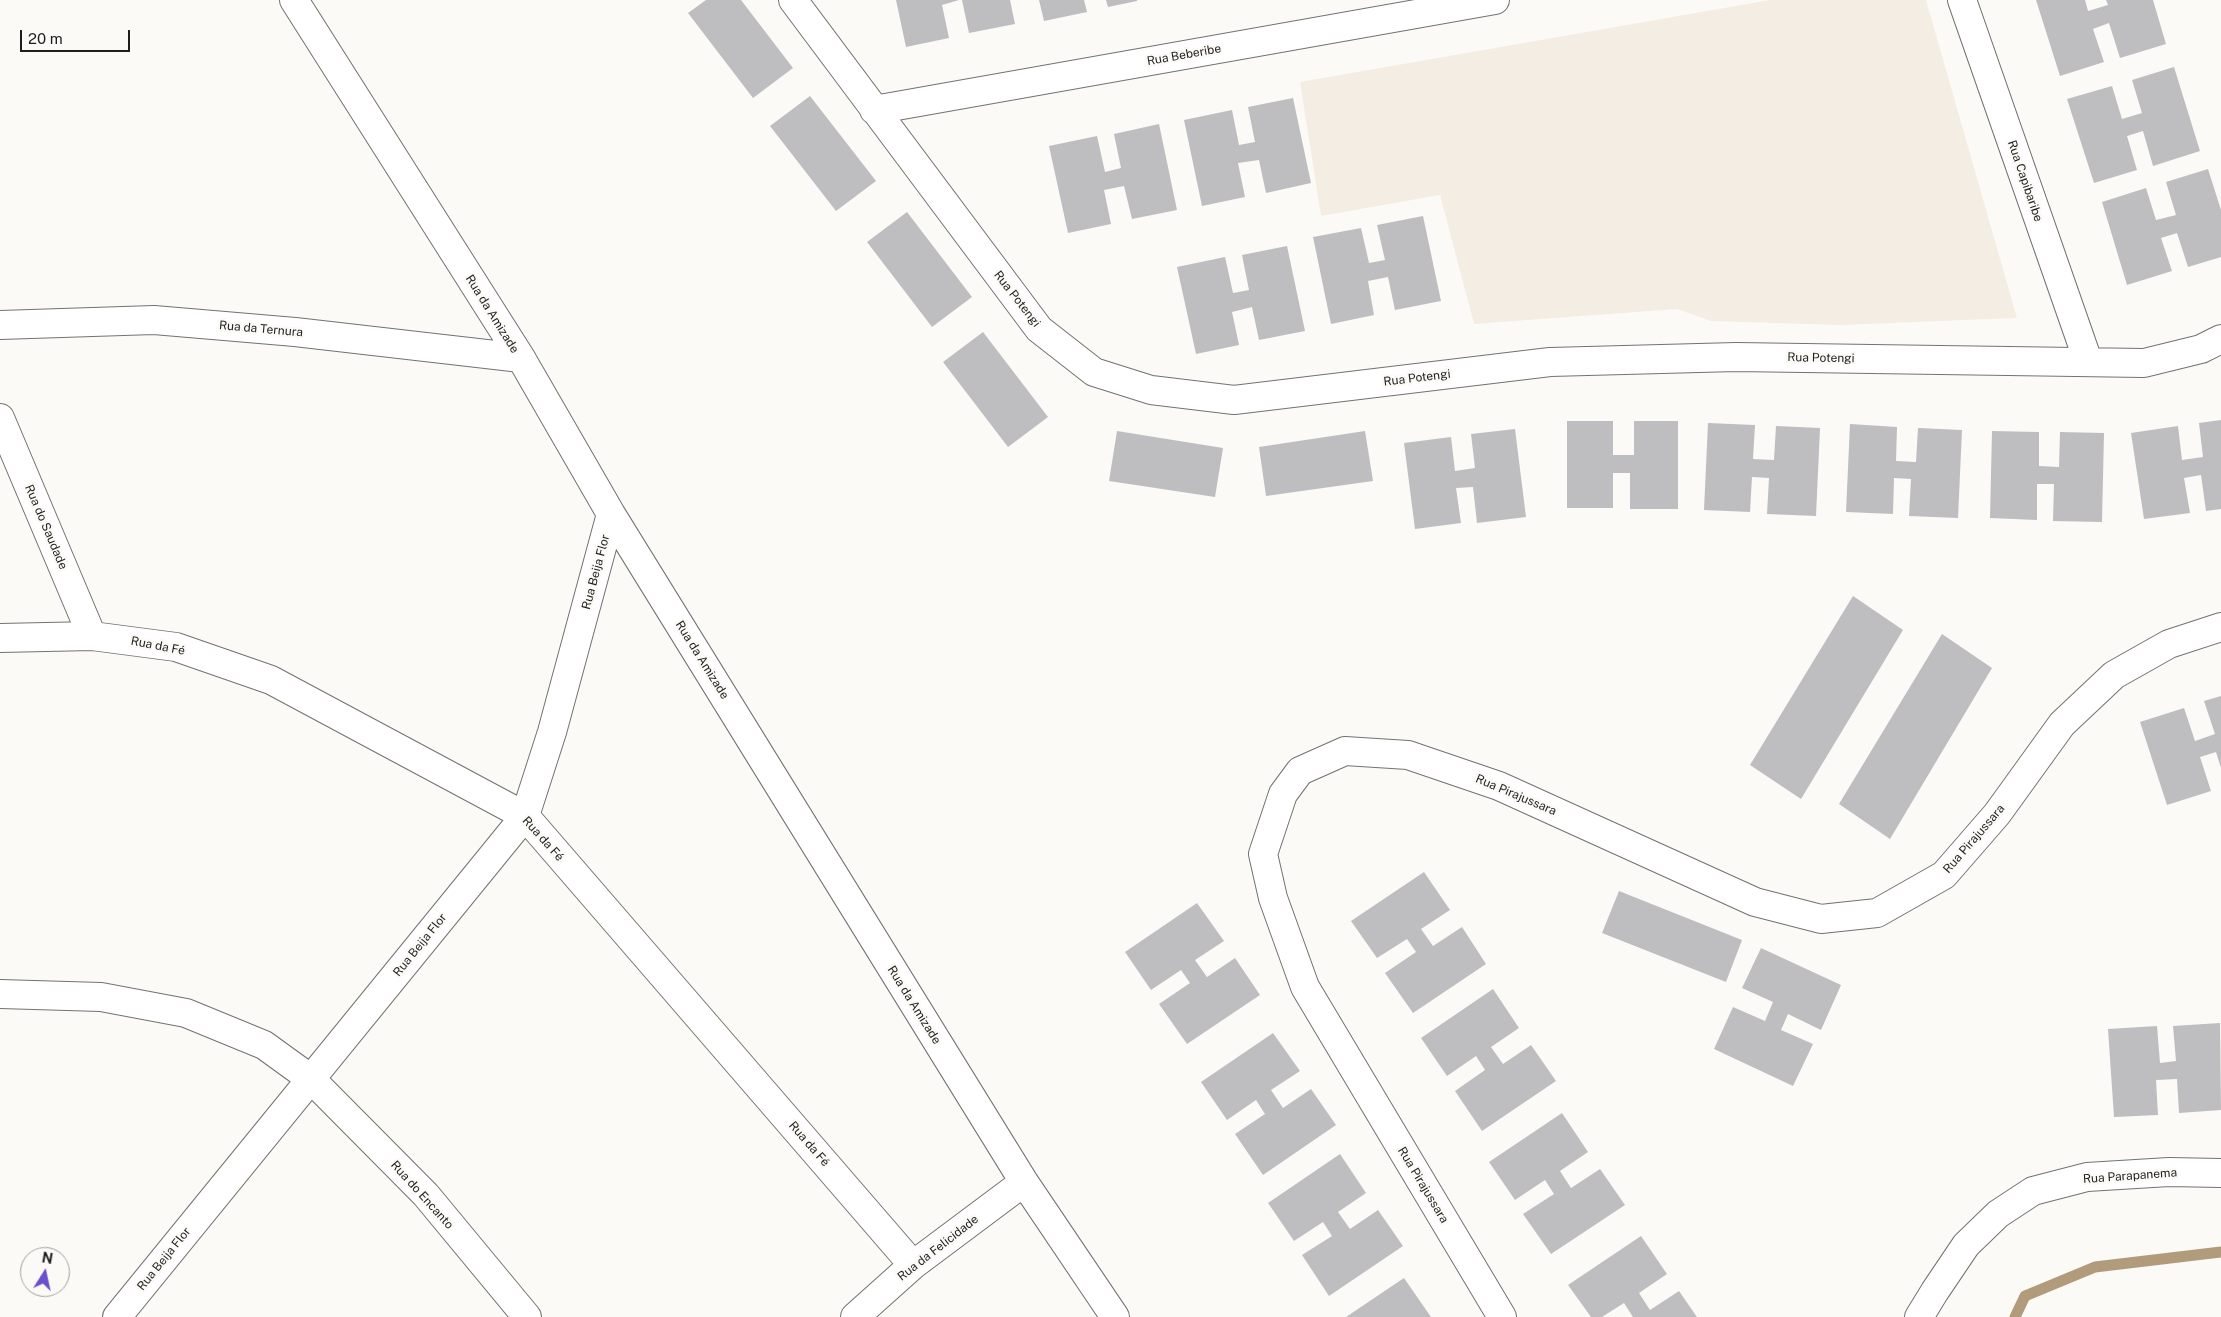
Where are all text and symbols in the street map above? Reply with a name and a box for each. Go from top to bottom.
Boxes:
scale bar [22,20,132,52]
text: 20 m [28,30,63,47]
street label: Rua Beberibe [1146,41,1222,69]
street label: Rua Capibaribe [2004,138,2046,224]
street label: Rua Potengi [991,268,1043,330]
street label: Rua da Amizade [462,272,522,356]
street label: Rua da Ternura [218,318,304,340]
street label: Rua Potengi [1787,350,1855,366]
street label: Rua Potengi [1383,367,1451,389]
street label: Rua do Saudade [22,482,70,572]
street label: Rua Beija Flor [579,533,613,611]
street label: Rua da Amizade [672,618,732,702]
street label: Rua da Fé [130,634,186,658]
street label: Rua Pirajussara [1473,772,1559,818]
street label: Rua Pirajussara [1940,802,2008,876]
street label: Rua da Fé [519,814,567,864]
street label: Rua Beija Flor [390,911,450,979]
street label: Rua da Amizade [884,963,944,1047]
street label: Rua da Fé [786,1119,832,1169]
street label: Rua Pirajussara [1395,1144,1451,1226]
street label: Rua do Encanto [388,1158,456,1232]
street label: Rua Parapanema [2082,1166,2178,1186]
street label: Rua da Felicidade [895,1212,981,1284]
street label: Rua Beija Flor [134,1225,194,1293]
north arrow [20,1247,70,1297]
text: N [41,1249,54,1267]

